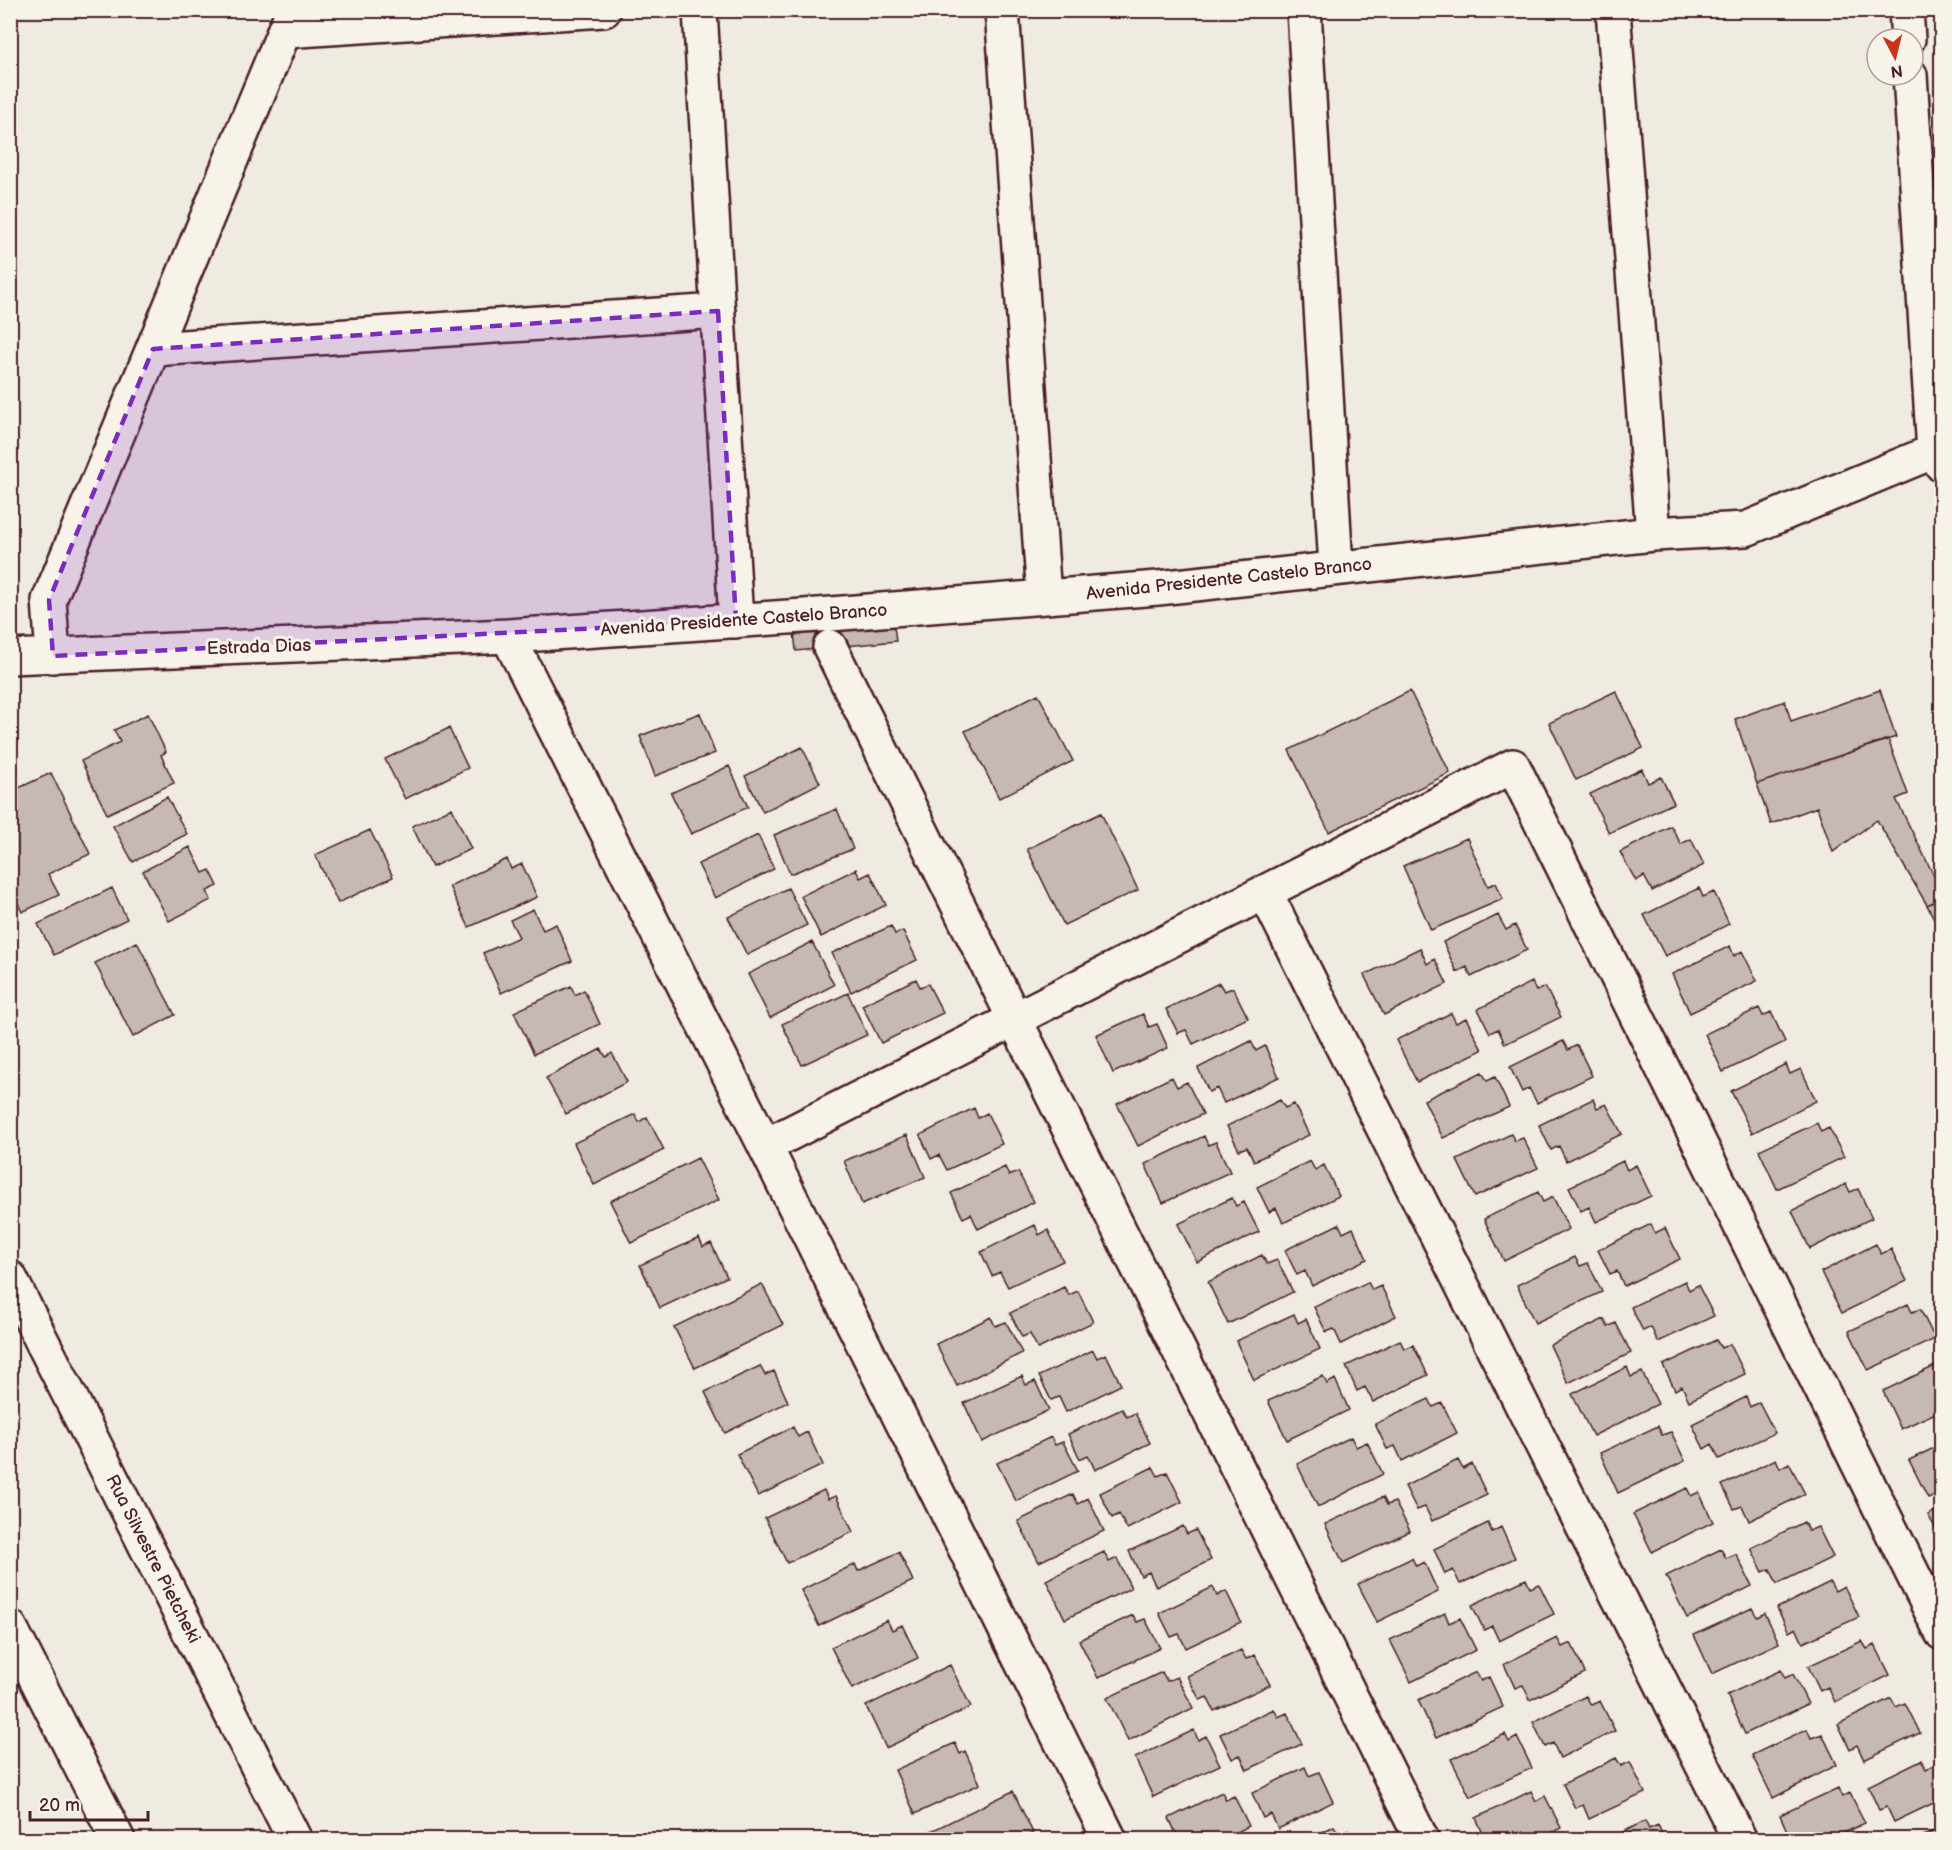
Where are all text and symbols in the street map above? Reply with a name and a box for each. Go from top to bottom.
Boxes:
north arrow [1865,27,1925,87]
text: N [1890,60,1904,81]
street label: Avenida Presidente Castelo Branco [1085,554,1373,604]
street label: Avenida Presidente Castelo Branco [600,600,888,640]
street label: Estrada Dias [206,635,312,659]
street label: Rua Silvestre Pietcheki [101,1471,205,1647]
scale bar [30,1784,148,1822]
text: 20 m [39,1795,80,1816]

